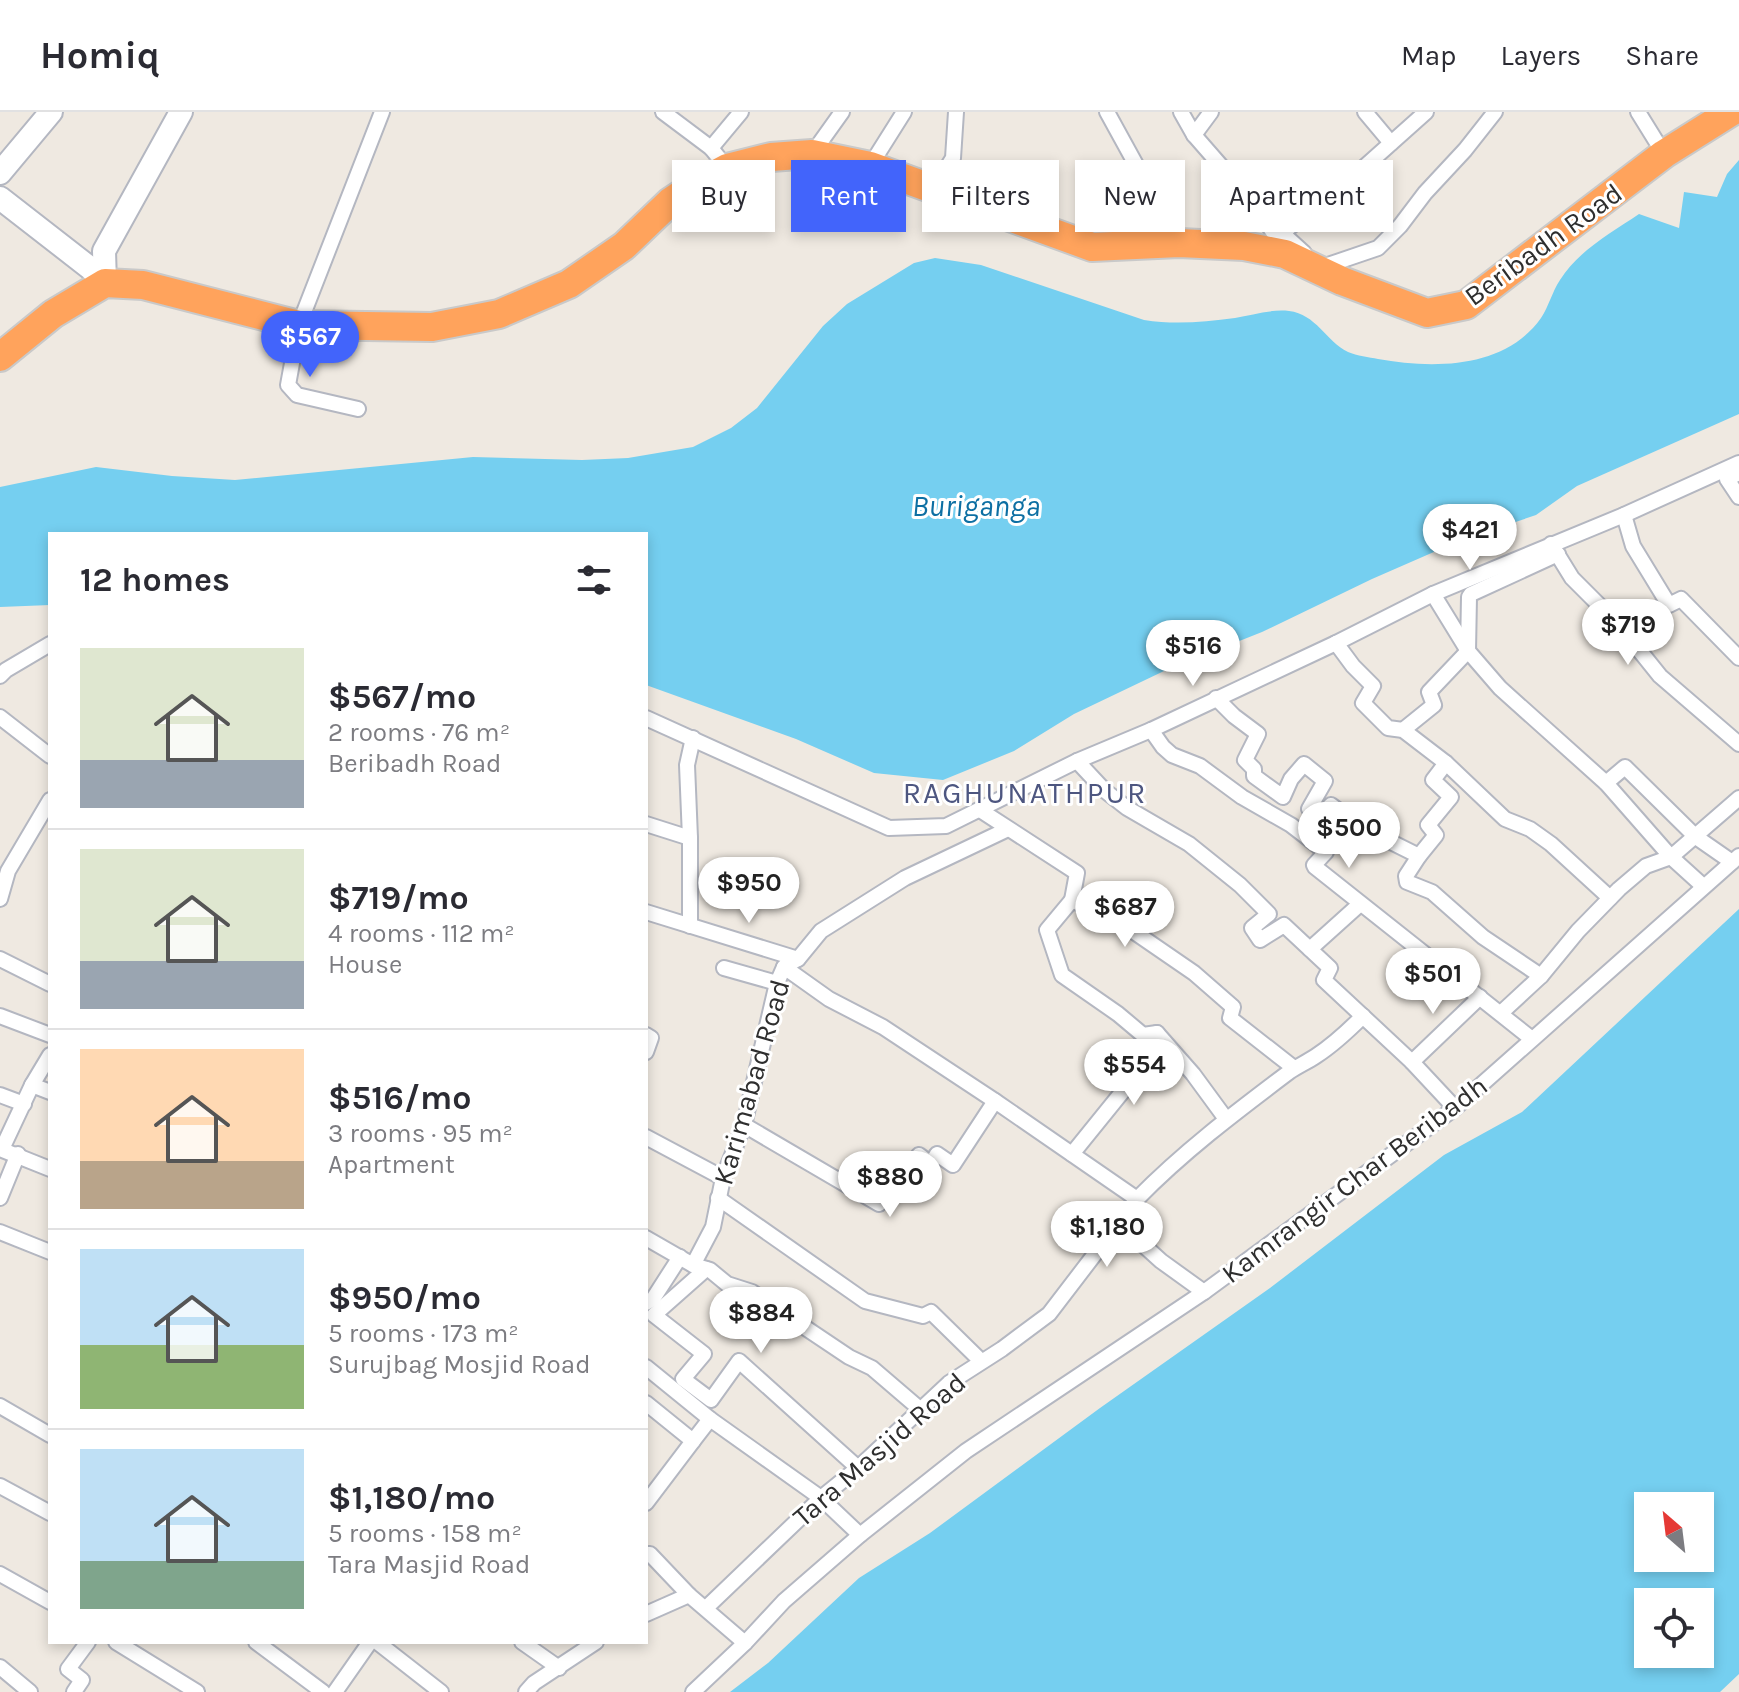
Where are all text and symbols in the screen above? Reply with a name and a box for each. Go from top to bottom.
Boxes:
text: Homiq [40,33,160,78]
text: Map [1401,39,1456,72]
text: Layers [1500,39,1581,72]
text: Share [1625,39,1699,72]
chip: Buy [672,160,775,232]
chip: Rent [791,160,906,232]
chip: Filters [922,160,1059,232]
chip: New [1075,160,1185,232]
chip: Apartment [1201,160,1393,232]
street label: Beribadh Road [1458,176,1629,313]
pin: $567 [263,311,357,379]
text: $567 [279,321,341,352]
water label: Buriganga [912,488,1040,524]
pin: $421 [1423,504,1517,572]
text: $421 [1441,514,1499,545]
icon: filters [572,558,616,602]
text: 12 homes [80,560,230,600]
pin: $719 [1581,599,1675,667]
text: $719 [1600,609,1656,640]
pin: $516 [1146,620,1240,688]
text: $516 [1164,630,1222,661]
text: $567/mo [328,677,476,717]
icon: home [144,680,240,776]
text: 2 rooms · 76 m² [328,717,510,748]
text: Beribadh Road [328,748,502,779]
district label: RAGHUNATHPUR [903,775,1147,811]
pin: $500 [1302,802,1396,870]
text: $500 [1316,812,1382,843]
pin: $950 [702,857,796,925]
text: $950 [716,867,782,898]
text: $719/mo [328,878,469,918]
icon: home [144,881,240,977]
pin: $687 [1078,881,1172,949]
text: $687 [1093,891,1157,922]
text: 4 rooms · 112 m² [328,918,515,949]
pin: $501 [1386,948,1480,1016]
text: House [328,949,402,980]
text: $501 [1404,958,1462,989]
street label: Karimabad Road [706,976,797,1189]
pin: $554 [1087,1039,1181,1107]
text: $554 [1102,1049,1166,1080]
street label: Kamrangir Char Beribadh [1215,1069,1494,1290]
text: $516/mo [328,1078,472,1118]
icon: home [144,1081,240,1177]
text: 3 rooms · 95 m² [328,1118,513,1149]
text: Apartment [328,1149,455,1180]
pin: $880 [843,1151,937,1219]
text: $880 [856,1161,924,1192]
pin: $1,180 [1042,1201,1172,1269]
text: $1,180 [1069,1211,1145,1242]
text: $950/mo [328,1278,481,1318]
icon: home [144,1281,240,1377]
pin: $884 [714,1287,808,1355]
text: $884 [727,1297,795,1328]
text: 5 rooms · 173 m² [328,1318,519,1349]
text: Surujbag Mosjid Road [328,1349,591,1380]
street label: Tara Masjid Road [786,1365,972,1533]
text: $1,180/mo [328,1478,495,1518]
icon: home [144,1481,240,1577]
north arrow [1634,1492,1714,1572]
map controls [1634,1492,1714,1668]
text: 5 rooms · 158 m² [328,1518,522,1549]
text: Tara Masjid Road [328,1549,530,1580]
button: locate [1634,1588,1714,1668]

